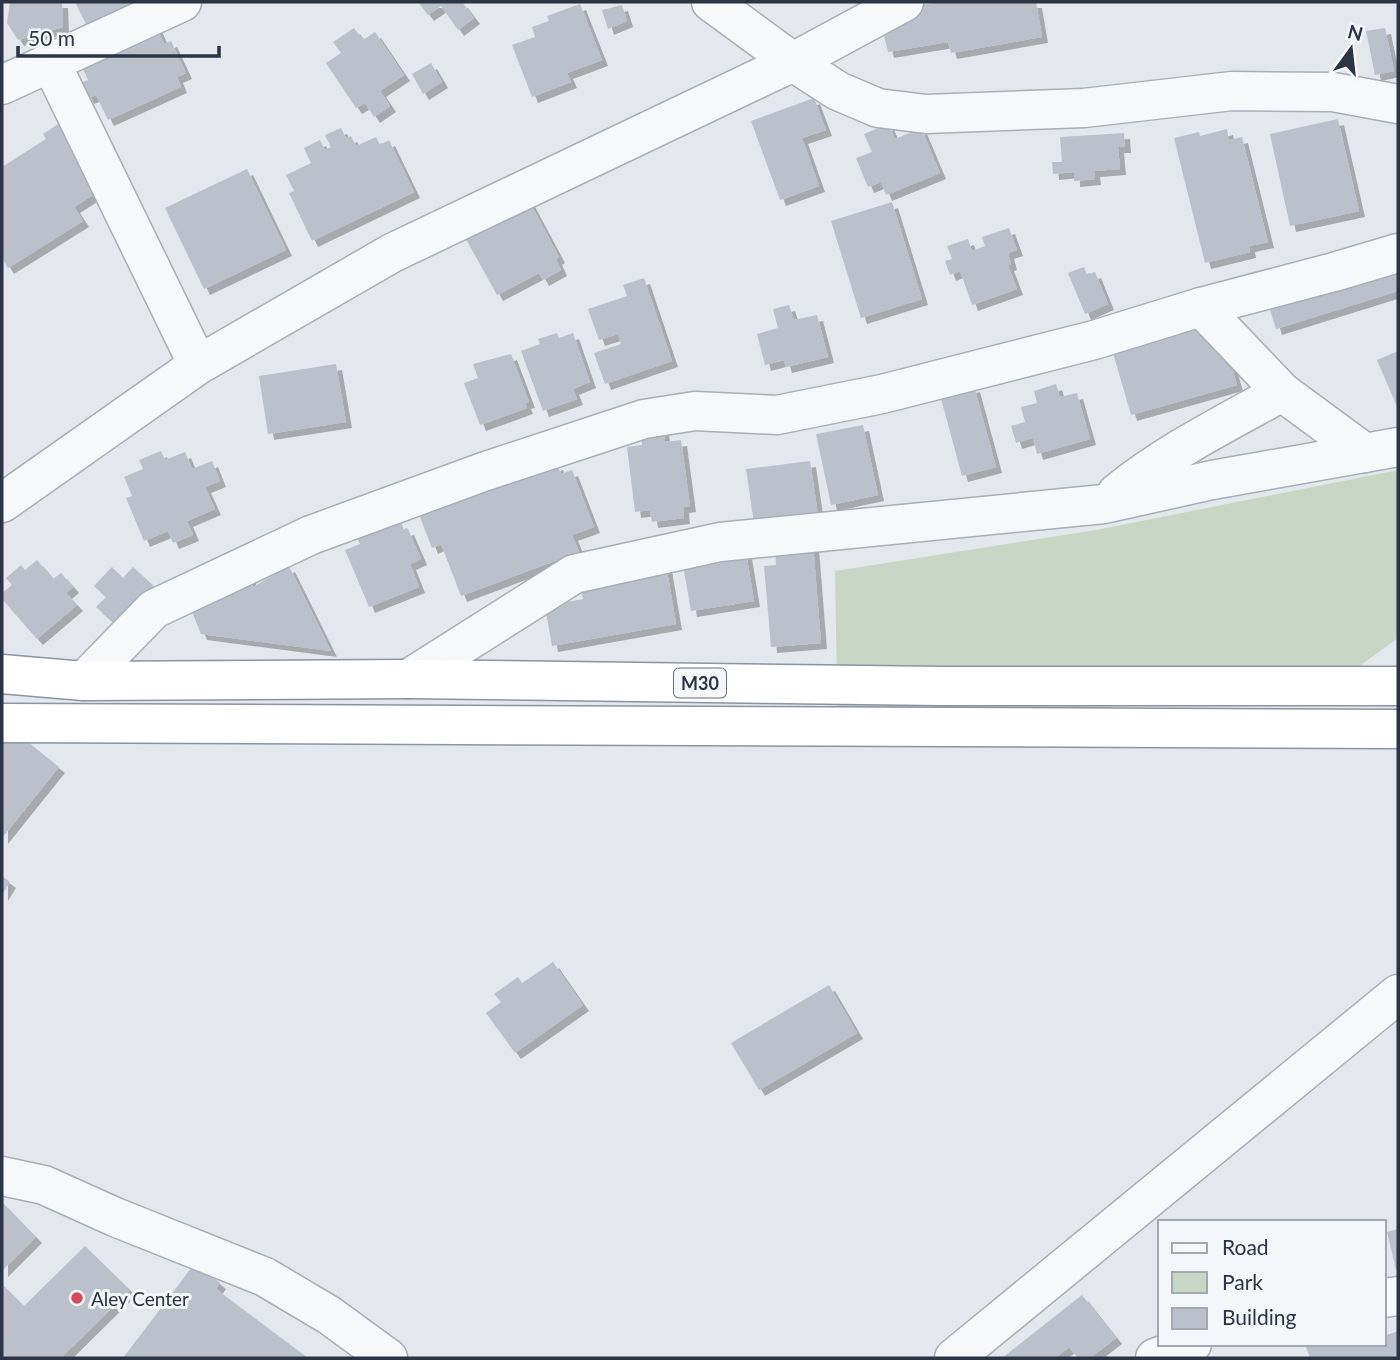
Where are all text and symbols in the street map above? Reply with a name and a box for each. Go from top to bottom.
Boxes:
scale bar [18,14,219,58]
north arrow [1316,14,1386,84]
text: N [1345,19,1366,45]
text: 50 m [28,25,75,50]
road number: M30 [674,668,726,698]
legend [1158,1220,1386,1346]
text: Road [1222,1234,1269,1259]
text: Park [1222,1269,1263,1294]
place label: Aley Center [91,1287,189,1310]
marker: Aley Center [69,1290,85,1306]
text: Building [1222,1304,1297,1329]

